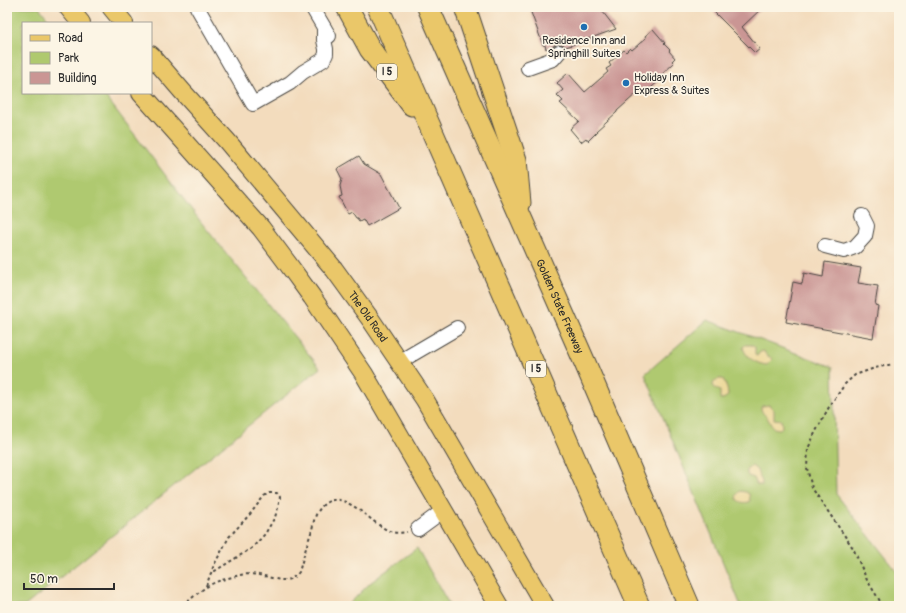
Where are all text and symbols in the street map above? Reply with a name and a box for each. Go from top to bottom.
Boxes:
legend [22,22,152,94]
marker: Residence Inn and Springhill Suites [579,22,589,32]
text: Road [58,31,83,46]
place label: Residence Inn and Springhill Suites [542,34,626,60]
text: Park [58,51,79,66]
road number: I 5 [377,64,397,80]
text: Building [58,71,97,86]
place label: Holiday Inn Express & Suites [634,71,709,97]
marker: Holiday Inn Express & Suites [621,78,631,88]
street label: Golden State Freeway [534,257,587,356]
street label: The Old Road [346,288,390,344]
road number: I 5 [526,361,546,377]
scale bar [24,565,114,591]
text: 50 m [30,572,58,587]

